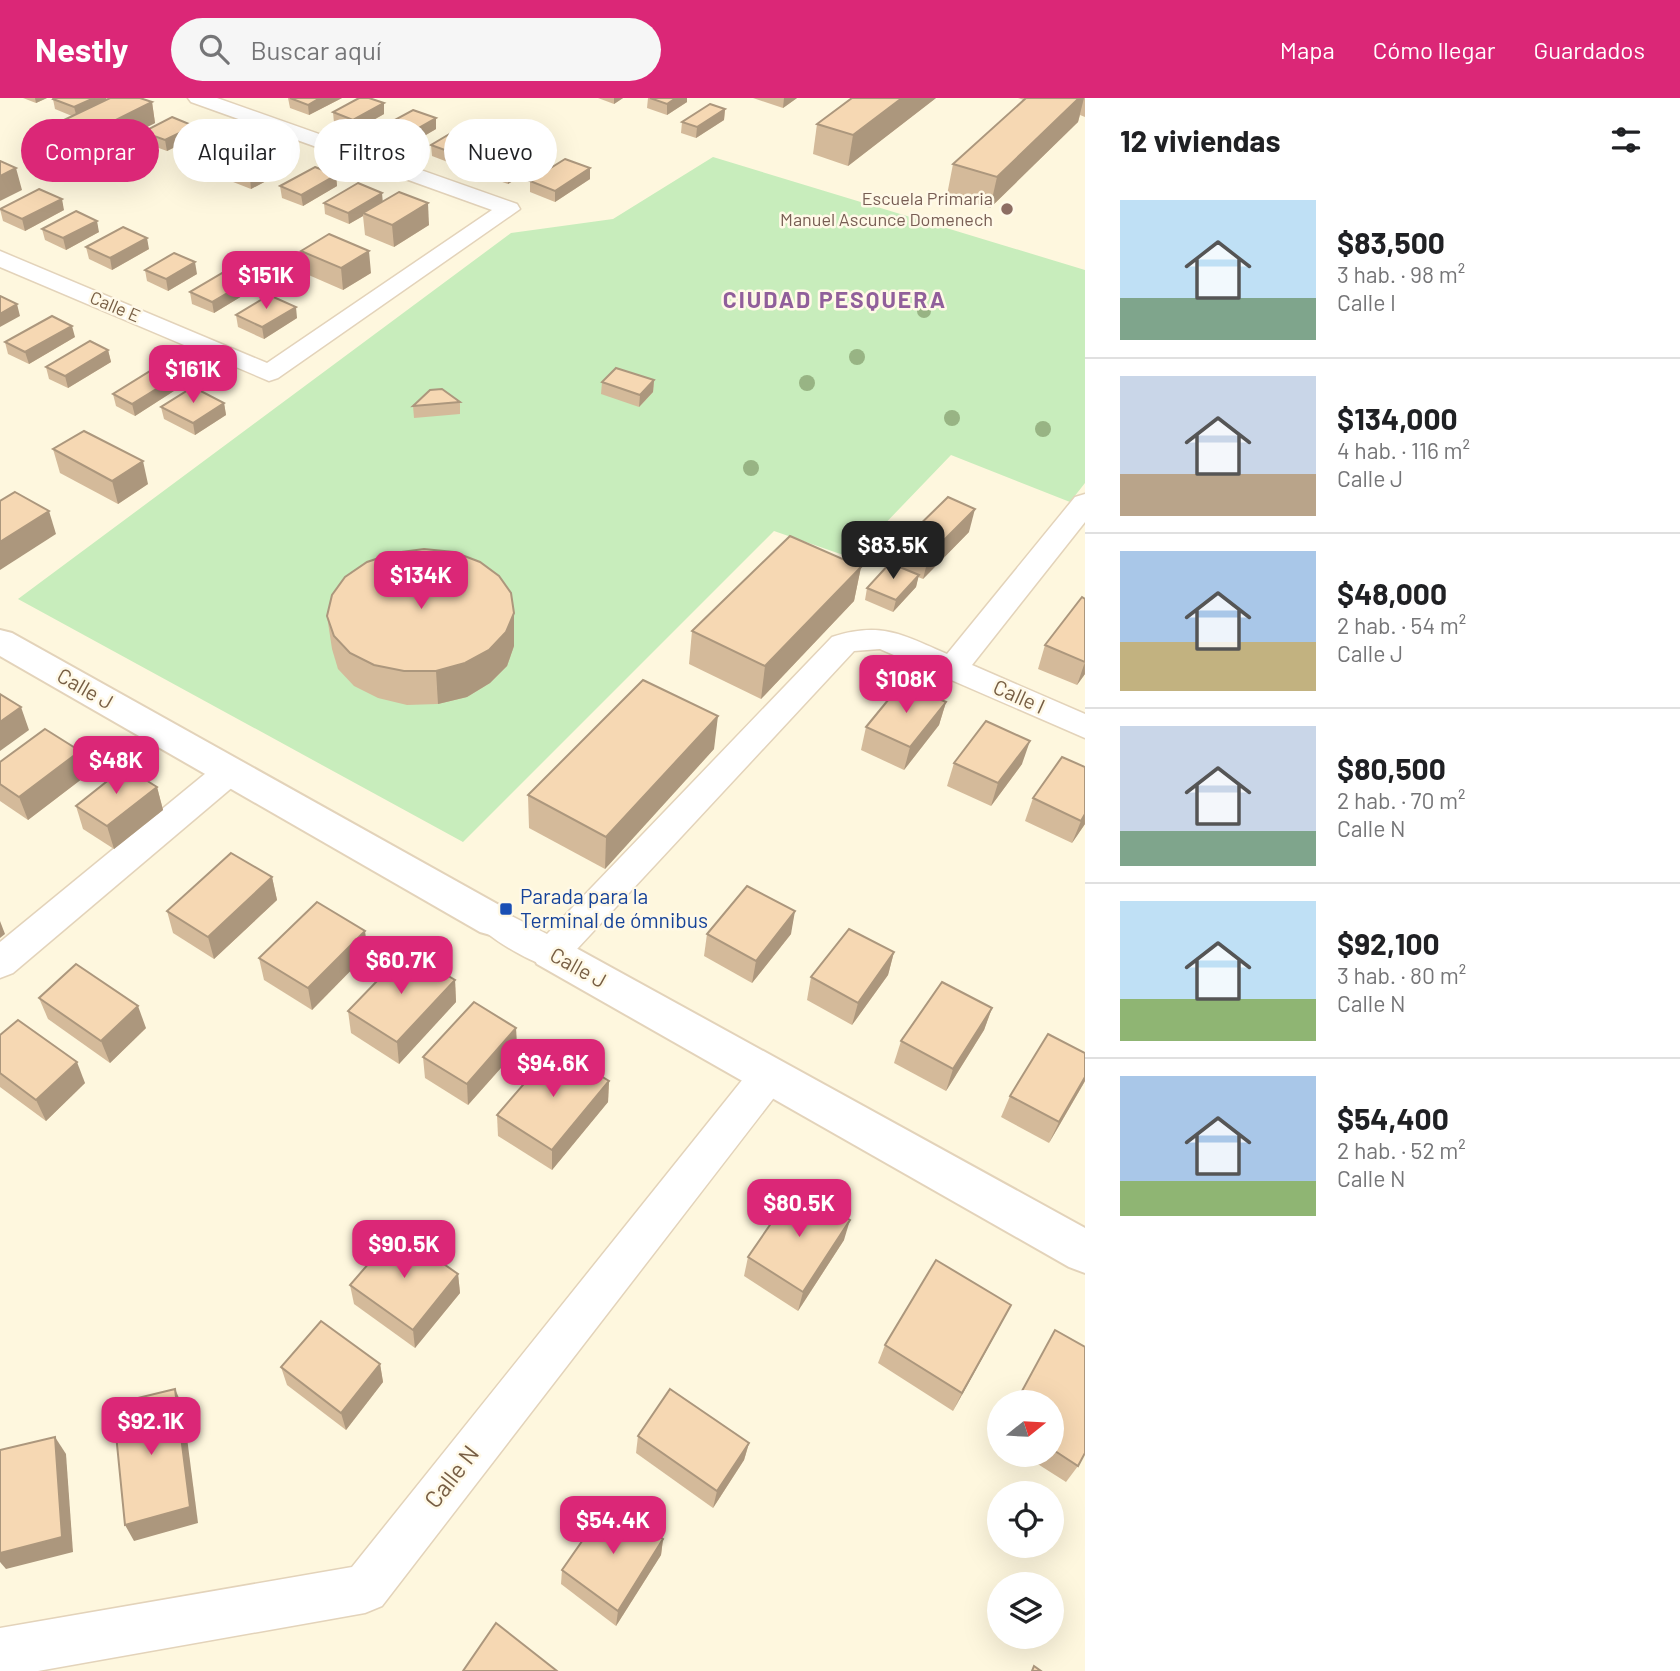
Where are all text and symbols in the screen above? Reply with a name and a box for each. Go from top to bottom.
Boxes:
search box [171,18,661,81]
text: Nestly [35,29,129,69]
icon: search [195,30,233,68]
text: Buscar aquí [251,34,381,65]
text: Mapa [1280,35,1335,64]
text: Cómo llegar [1373,35,1495,64]
text: Guardados [1533,35,1645,64]
chip: Comprar [21,119,159,182]
chip: Alquilar [173,119,300,182]
chip: Filtros [314,119,430,182]
chip: Nuevo [444,119,557,182]
icon: filters [1607,121,1645,159]
text: 12 viviendas [1120,122,1281,158]
place label: Escuela Primaria Manuel Ascunce Domenech [780,187,993,230]
marker: Escuela Primaria Manuel Ascunce Domenech [999,201,1015,217]
text: $83,500 [1337,224,1445,260]
icon: home [1176,228,1260,312]
pin: $151K [217,252,315,311]
text: $151K [238,260,294,288]
text: 3 hab. · 98 m² [1337,260,1465,288]
district label: CIUDAD PESQUERA [723,285,947,313]
street label: Calle E [87,286,144,326]
text: Calle I [1337,288,1396,316]
pin: $161K [144,345,242,405]
text: $161K [165,354,221,382]
text: $134,000 [1337,400,1458,436]
icon: home [1176,404,1260,488]
text: 4 hab. · 116 m² [1337,436,1470,464]
text: Calle J [1337,464,1403,492]
pin: $83.5K [836,522,950,581]
text: $83.5K [857,530,929,558]
pin: $134K [372,552,470,611]
text: $134K [390,560,452,588]
text: $48,000 [1337,575,1447,611]
icon: home [1176,579,1260,663]
text: 2 hab. · 54 m² [1337,611,1466,639]
text: Calle J [1337,639,1403,667]
pin: $108K [857,656,955,715]
street label: Calle J [53,662,118,714]
text: $108K [875,664,937,692]
street label: Calle I [990,673,1049,718]
pin: $48K [75,736,157,796]
text: $48K [89,745,143,773]
text: $80,500 [1337,750,1446,786]
icon: home [1176,754,1260,838]
text: 2 hab. · 70 m² [1337,786,1466,814]
text: Calle N [1337,814,1406,842]
place label: Parada para la Terminal de ómnibus [520,883,708,932]
marker: Parada para la Terminal de ómnibus [498,901,514,917]
text: $92,100 [1337,925,1440,961]
icon: home [1176,929,1260,1013]
pin: $60.7K [344,936,458,996]
street label: Calle J [546,941,611,992]
text: $60.7K [366,945,436,973]
text: 3 hab. · 80 m² [1337,961,1466,989]
text: Calle N [1337,989,1406,1017]
pin: $94.6K [496,1040,610,1099]
text: $94.6K [517,1048,589,1076]
text: $54,400 [1337,1100,1449,1136]
icon: home [1176,1104,1260,1188]
text: 2 hab. · 52 m² [1337,1136,1466,1164]
text: Calle N [1337,1164,1406,1192]
pin: $80.5K [742,1180,856,1239]
text: $80.5K [763,1188,835,1216]
pin: $90.5K [347,1220,461,1280]
text: $90.5K [368,1229,440,1257]
north arrow [987,1390,1064,1466]
map controls [987,1390,1064,1649]
pin: $92.1K [94,1398,208,1457]
text: $92.1K [118,1406,185,1434]
street label: Calle N [417,1439,484,1513]
button: locate [987,1481,1064,1558]
pin: $54.4K [556,1496,670,1556]
text: $54.4K [576,1505,650,1533]
button: layers [987,1572,1064,1649]

